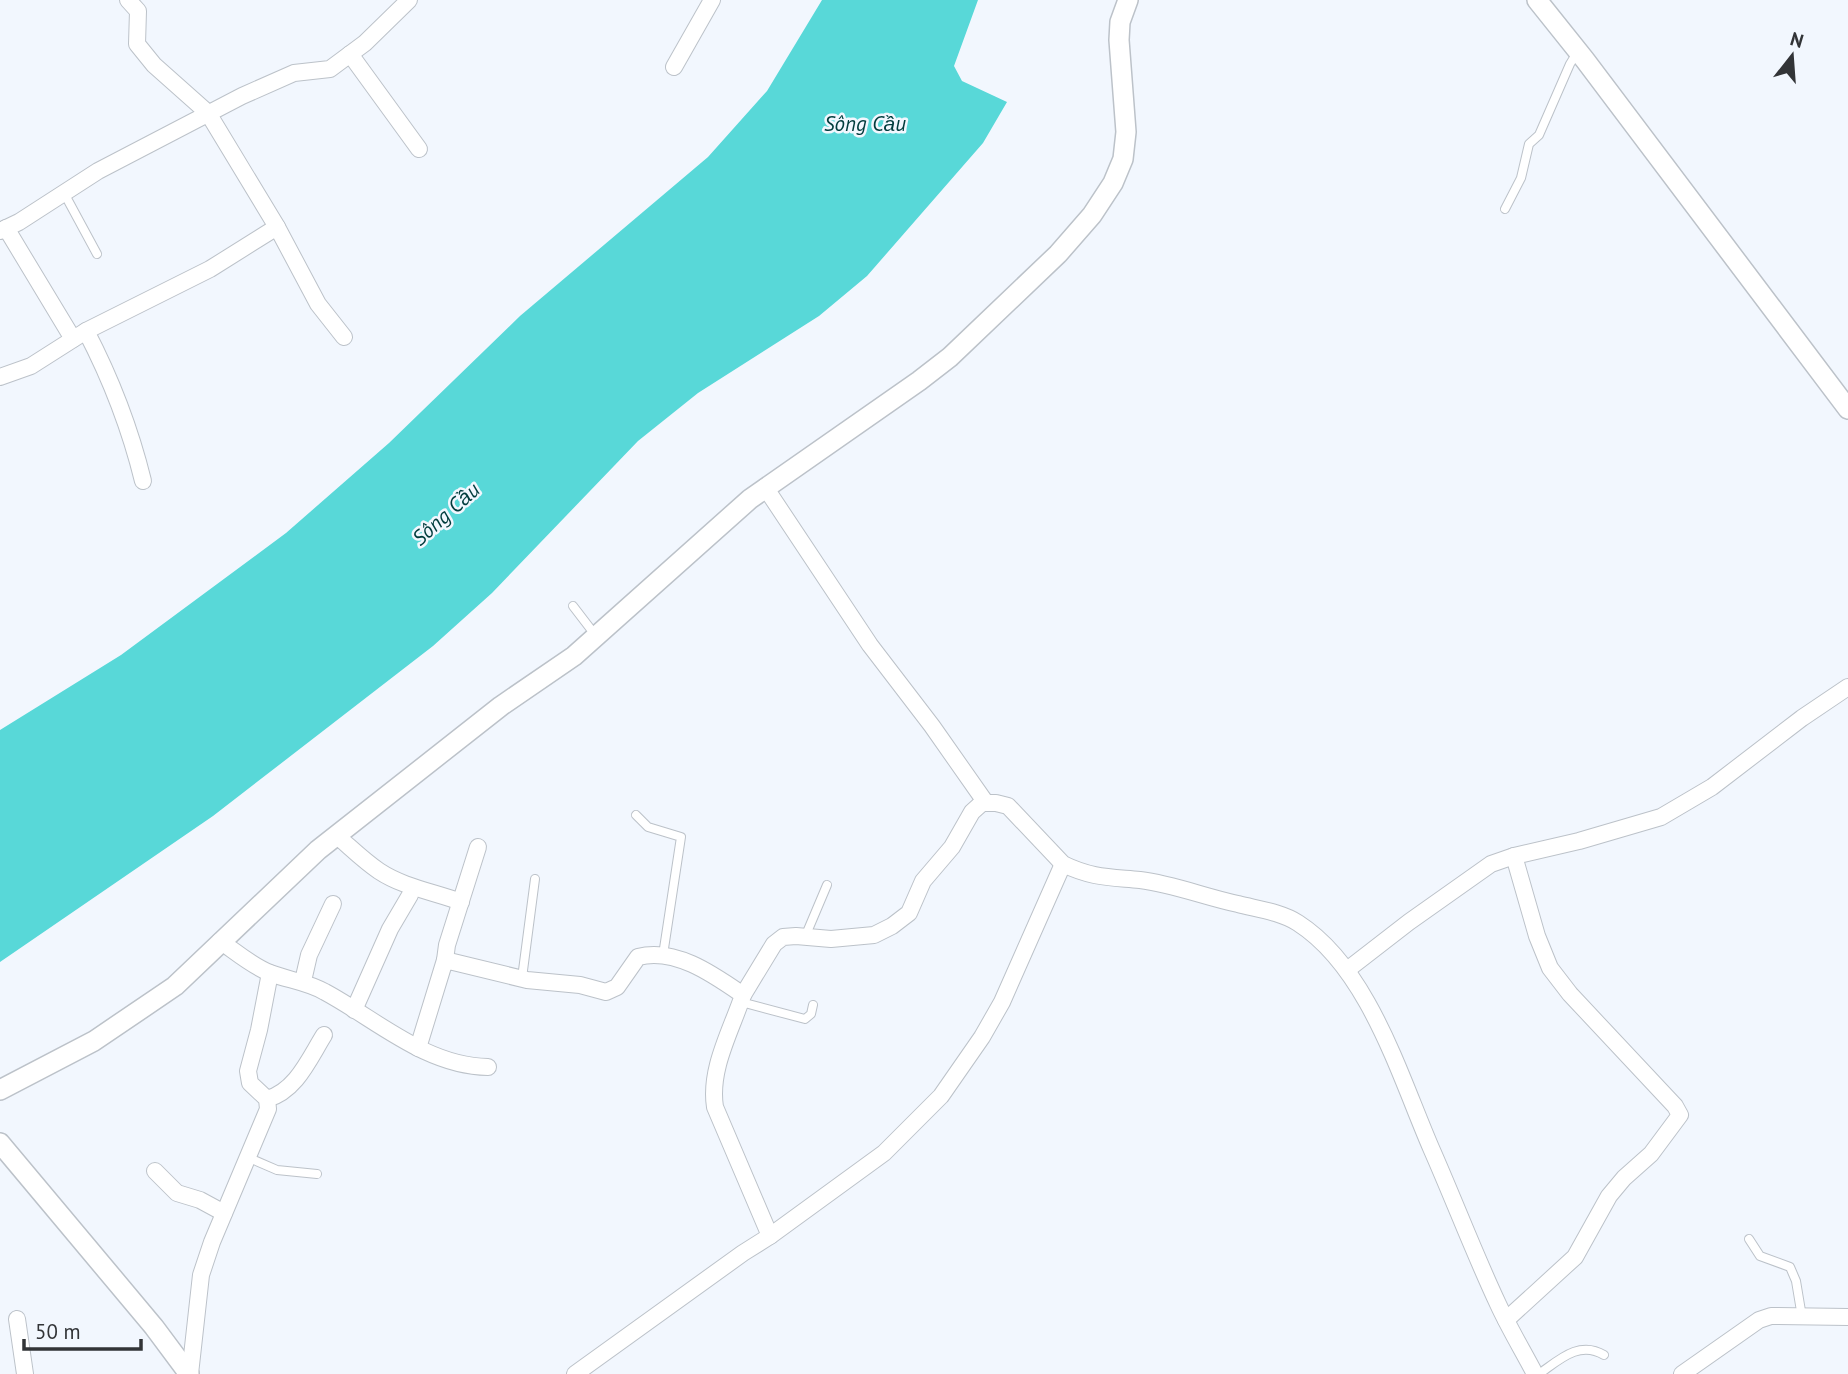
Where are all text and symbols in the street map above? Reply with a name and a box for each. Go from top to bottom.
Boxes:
north arrow [1757,21,1827,91]
text: N [1787,26,1806,53]
water label: Sông Cầu [824,110,906,137]
water label: Sông Cầu [406,476,485,551]
scale bar [24,1308,142,1352]
text: 50 m [35,1318,81,1345]

